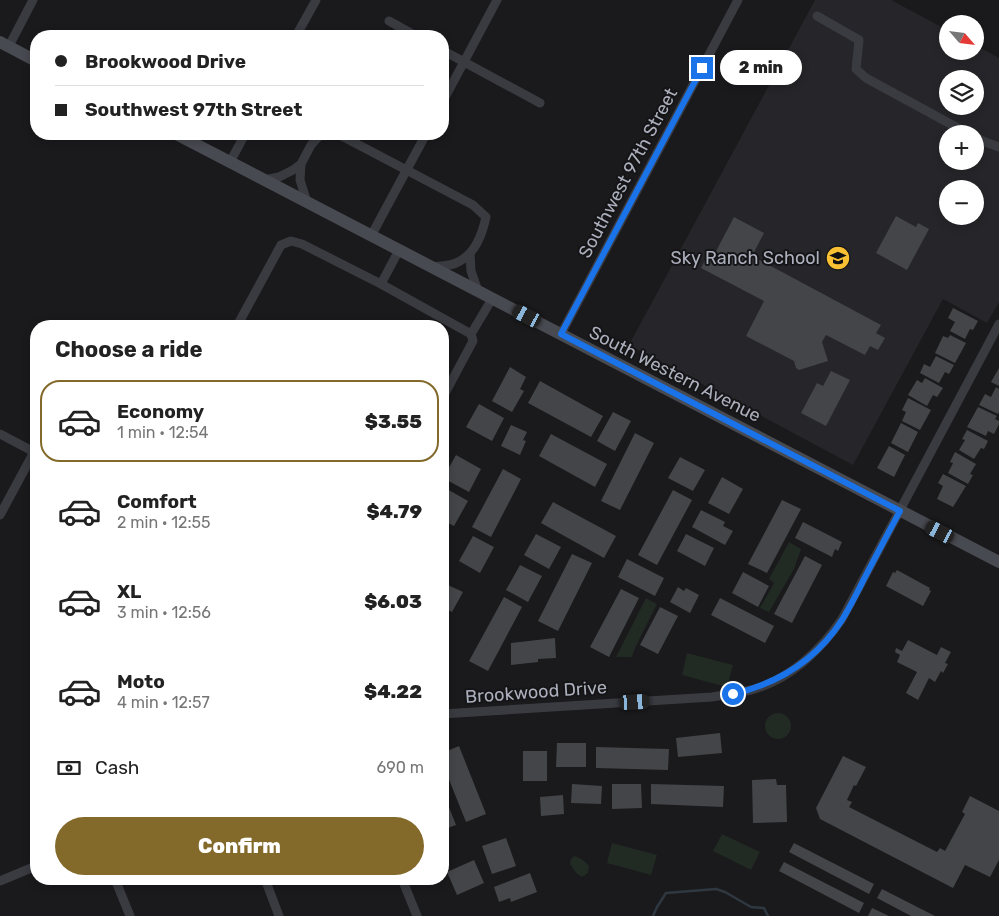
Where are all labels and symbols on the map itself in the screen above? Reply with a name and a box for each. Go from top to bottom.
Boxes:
north arrow [939,15,984,60]
callout: 2 min [720,50,802,86]
route end [691,57,713,79]
street label: Southwest 97th Street [574,84,682,262]
school or university icon: Sky Ranch School [825,245,851,271]
place label: Sky Ranch School [671,247,820,269]
car [510,302,543,330]
street label: South Western Avenue [586,321,764,427]
car [923,519,956,545]
street label: Brookwood Drive [464,676,608,708]
route start [722,683,744,705]
car [619,694,650,710]

